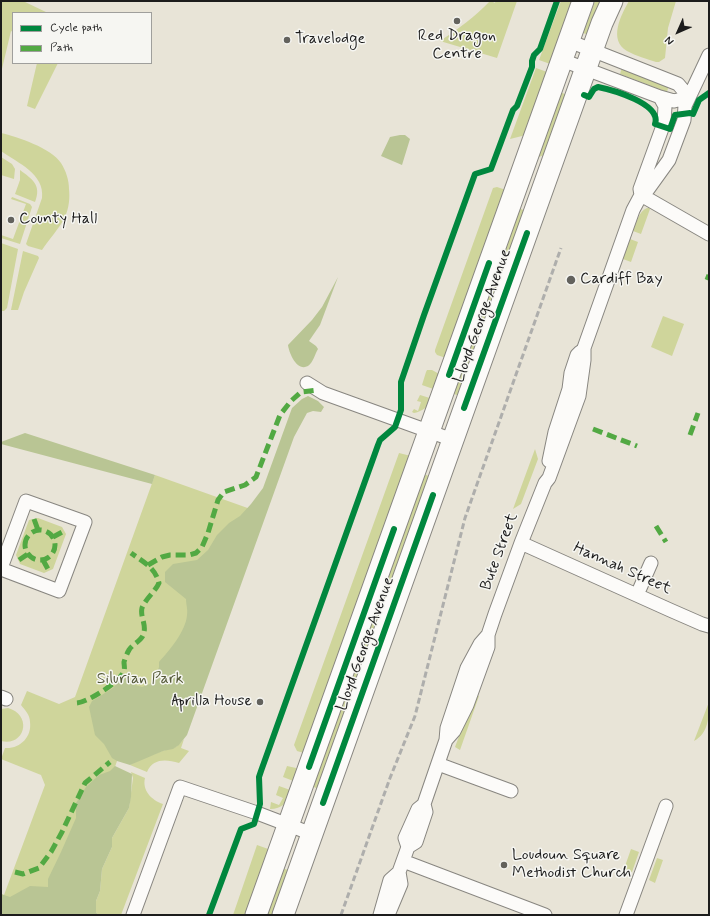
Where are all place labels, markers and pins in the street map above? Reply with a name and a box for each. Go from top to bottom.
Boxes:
marker: Red Dragon Centre [452,16,462,26]
place label: Red Dragon Centre [418,27,496,65]
place label: Travelodge [295,30,365,50]
marker: Travelodge [282,35,292,45]
place label: County Hall [19,210,97,230]
marker: County Hall [6,215,16,225]
place label: Cardiff Bay [580,270,663,290]
marker: Cardiff Bay [565,274,577,286]
place label: Aprilla House [172,692,252,712]
marker: Aprilla House [255,697,265,707]
place label: Loudoun Square Methodist Church [512,846,631,884]
marker: Loudoun Square Methodist Church [499,860,509,870]

